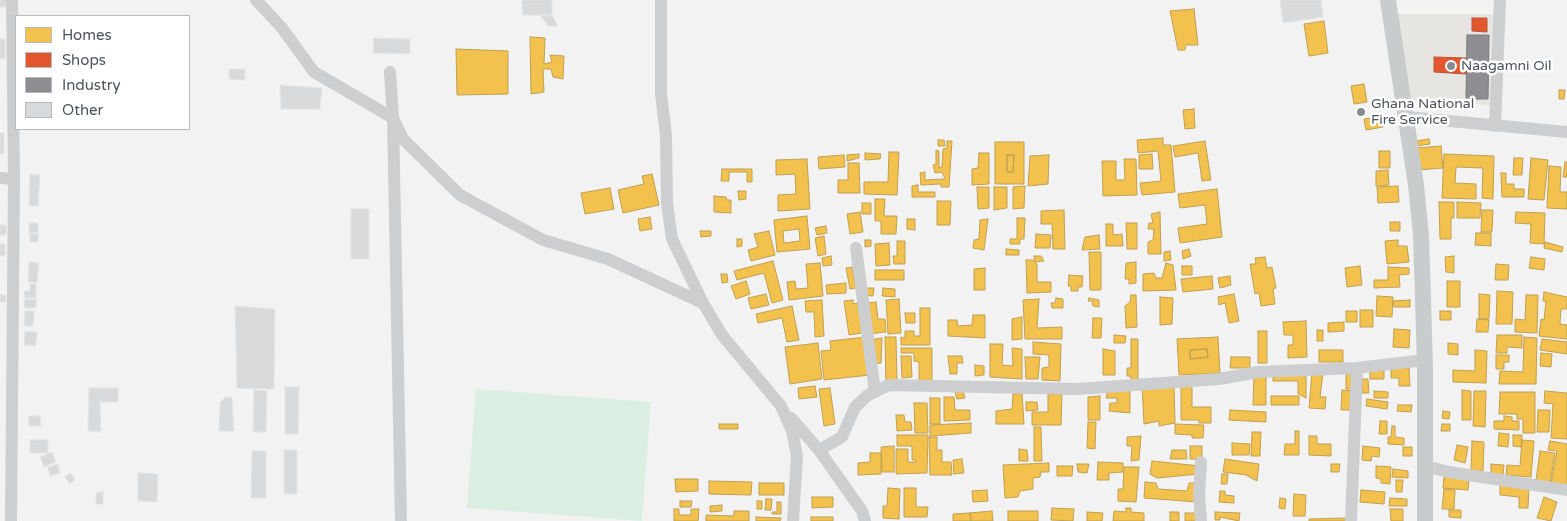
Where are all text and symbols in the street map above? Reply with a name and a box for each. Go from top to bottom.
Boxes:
legend [15,15,190,130]
text: Homes [62,26,112,44]
text: Shops [62,51,106,69]
place label: Naagamni Oil [1461,58,1551,74]
marker: Naagamni Oil [1445,60,1457,72]
text: Industry [62,76,121,94]
place label: Ghana National Fire Service [1371,96,1474,128]
text: Other [62,101,103,119]
marker: Ghana National Fire Service [1355,106,1367,118]

